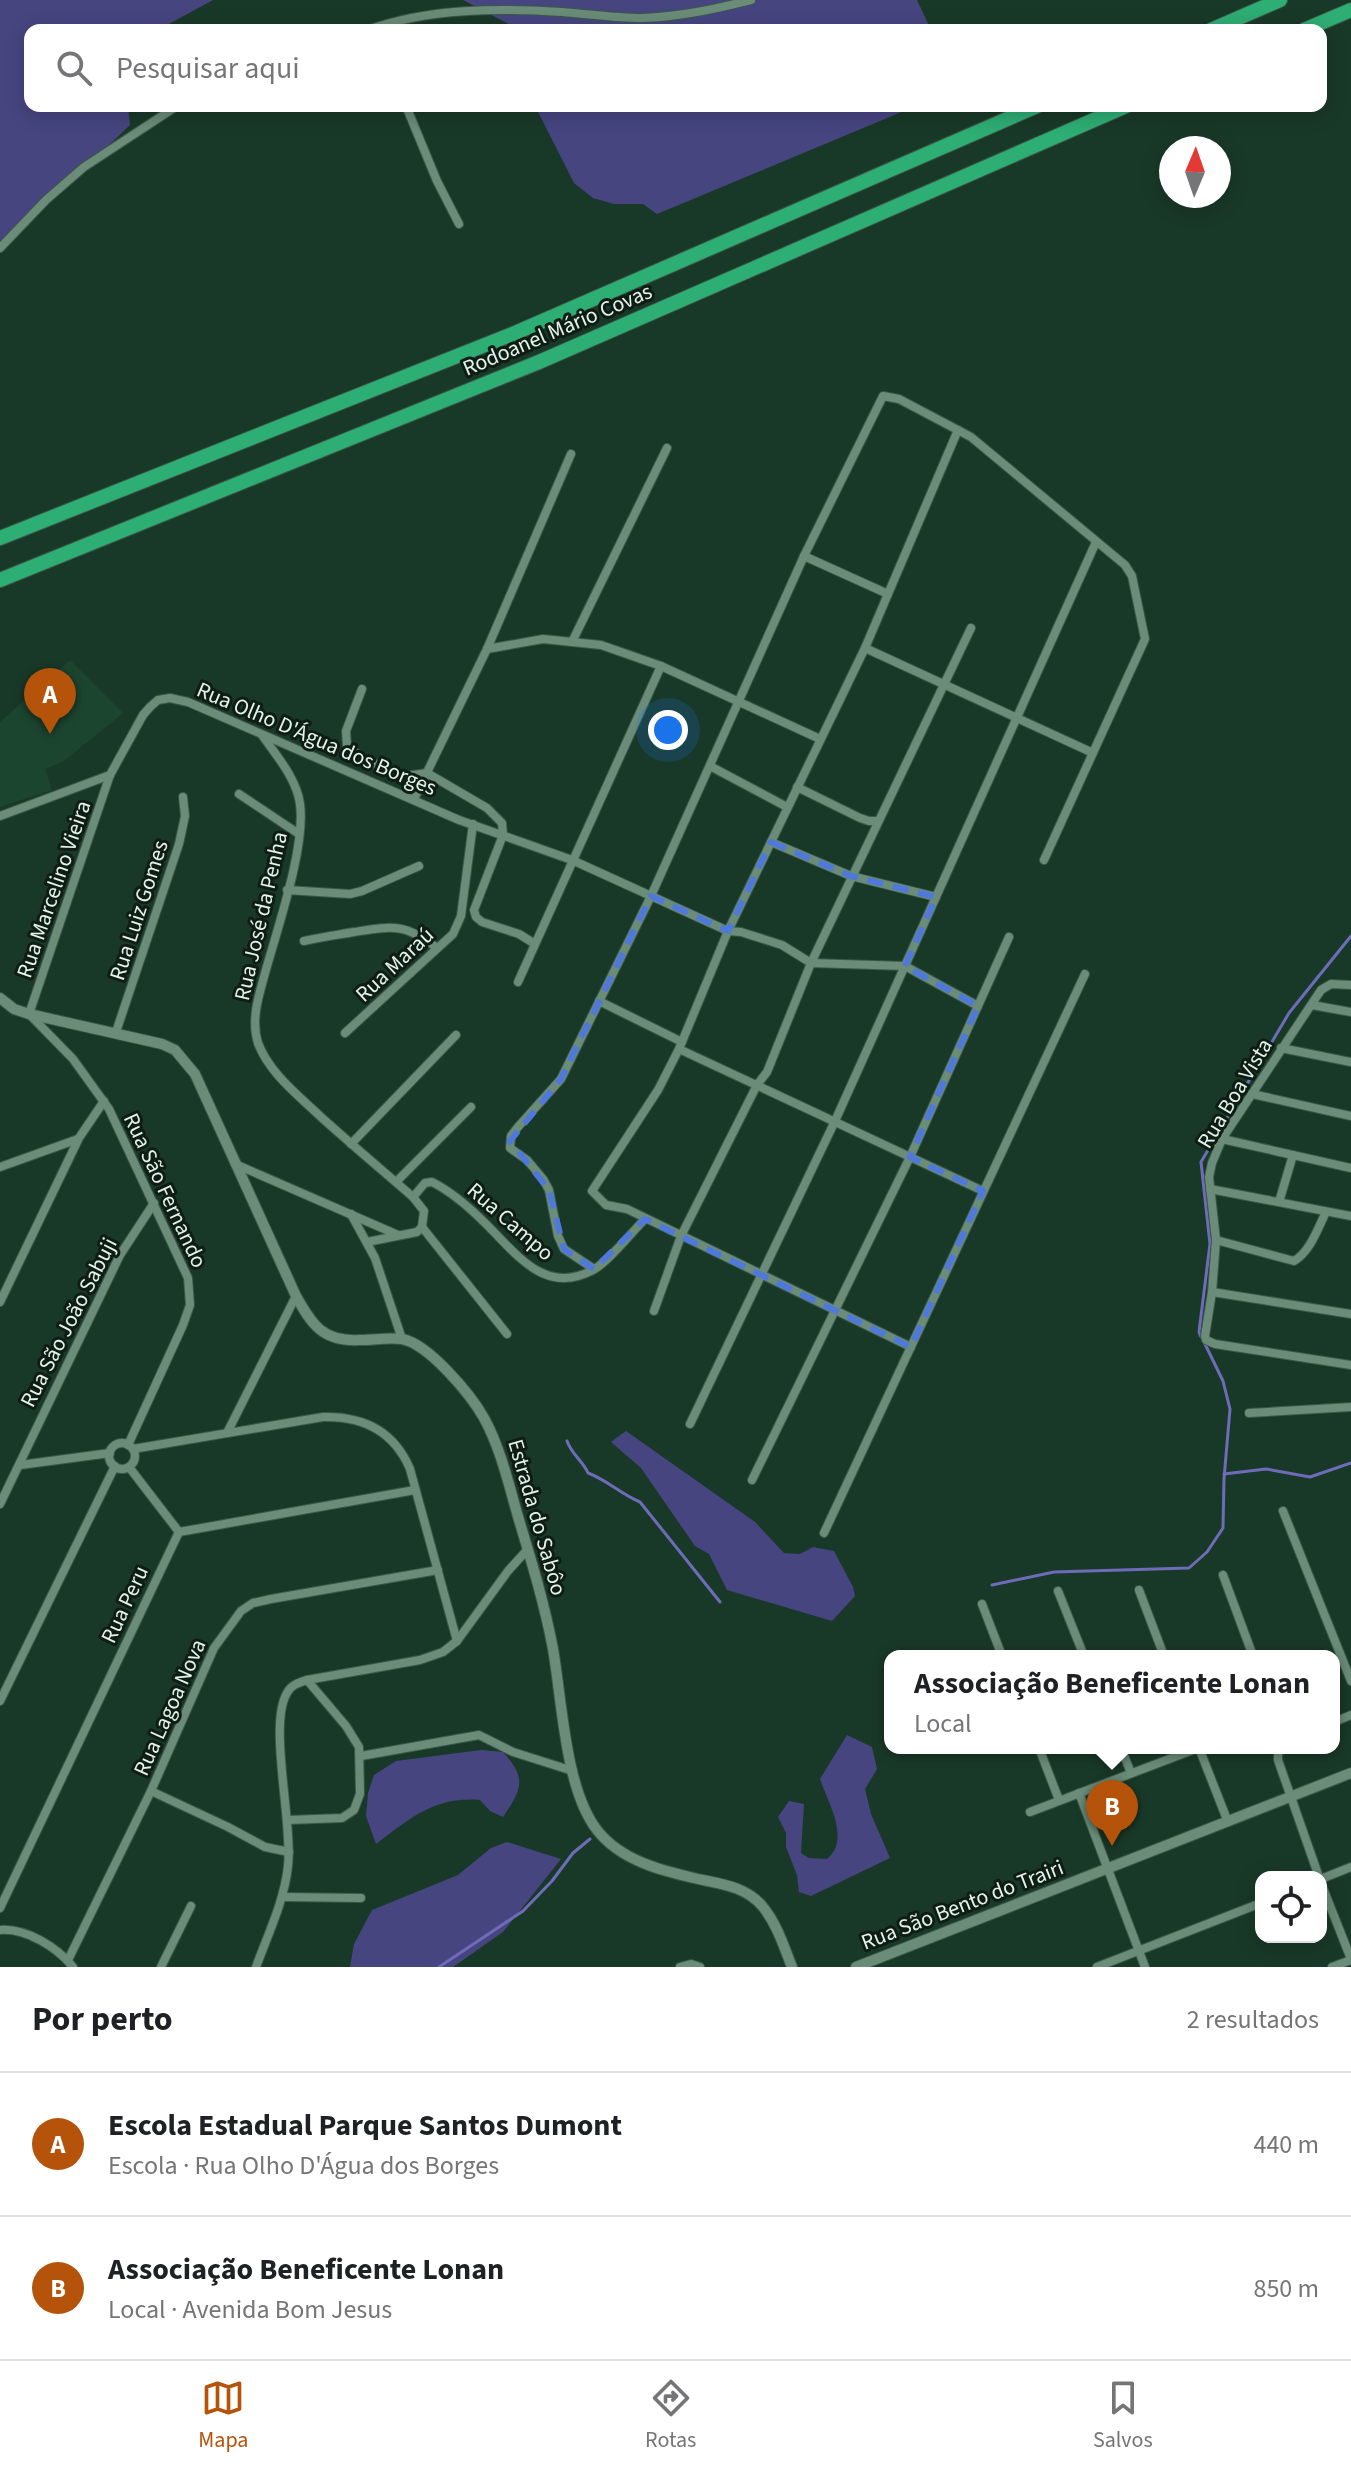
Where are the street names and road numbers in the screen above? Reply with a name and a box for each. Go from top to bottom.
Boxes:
street label: Rodoanel Mário Covas [458,276,657,384]
street label: Rua Olho D'Água dos Borges [192,674,441,804]
street label: Rua Marcelino Vieira [9,796,99,982]
street label: Rua José da Penha [226,829,296,1004]
street label: Rua Luiz Gomes [101,836,177,984]
street label: Rua Maraú [348,920,441,1010]
street label: Rua Boa Vista [1189,1032,1280,1155]
street label: Rua São Fernando [115,1108,215,1273]
street label: Rua Campo [460,1175,561,1269]
street label: Rua São João Sabuji [12,1232,125,1413]
street label: Estrada do Sabôo [499,1435,575,1599]
street label: Rua Peru [93,1560,157,1649]
street label: Rua Lagoa Nova [125,1634,214,1781]
street label: Rua São Bento do Trairi [857,1852,1068,1958]

